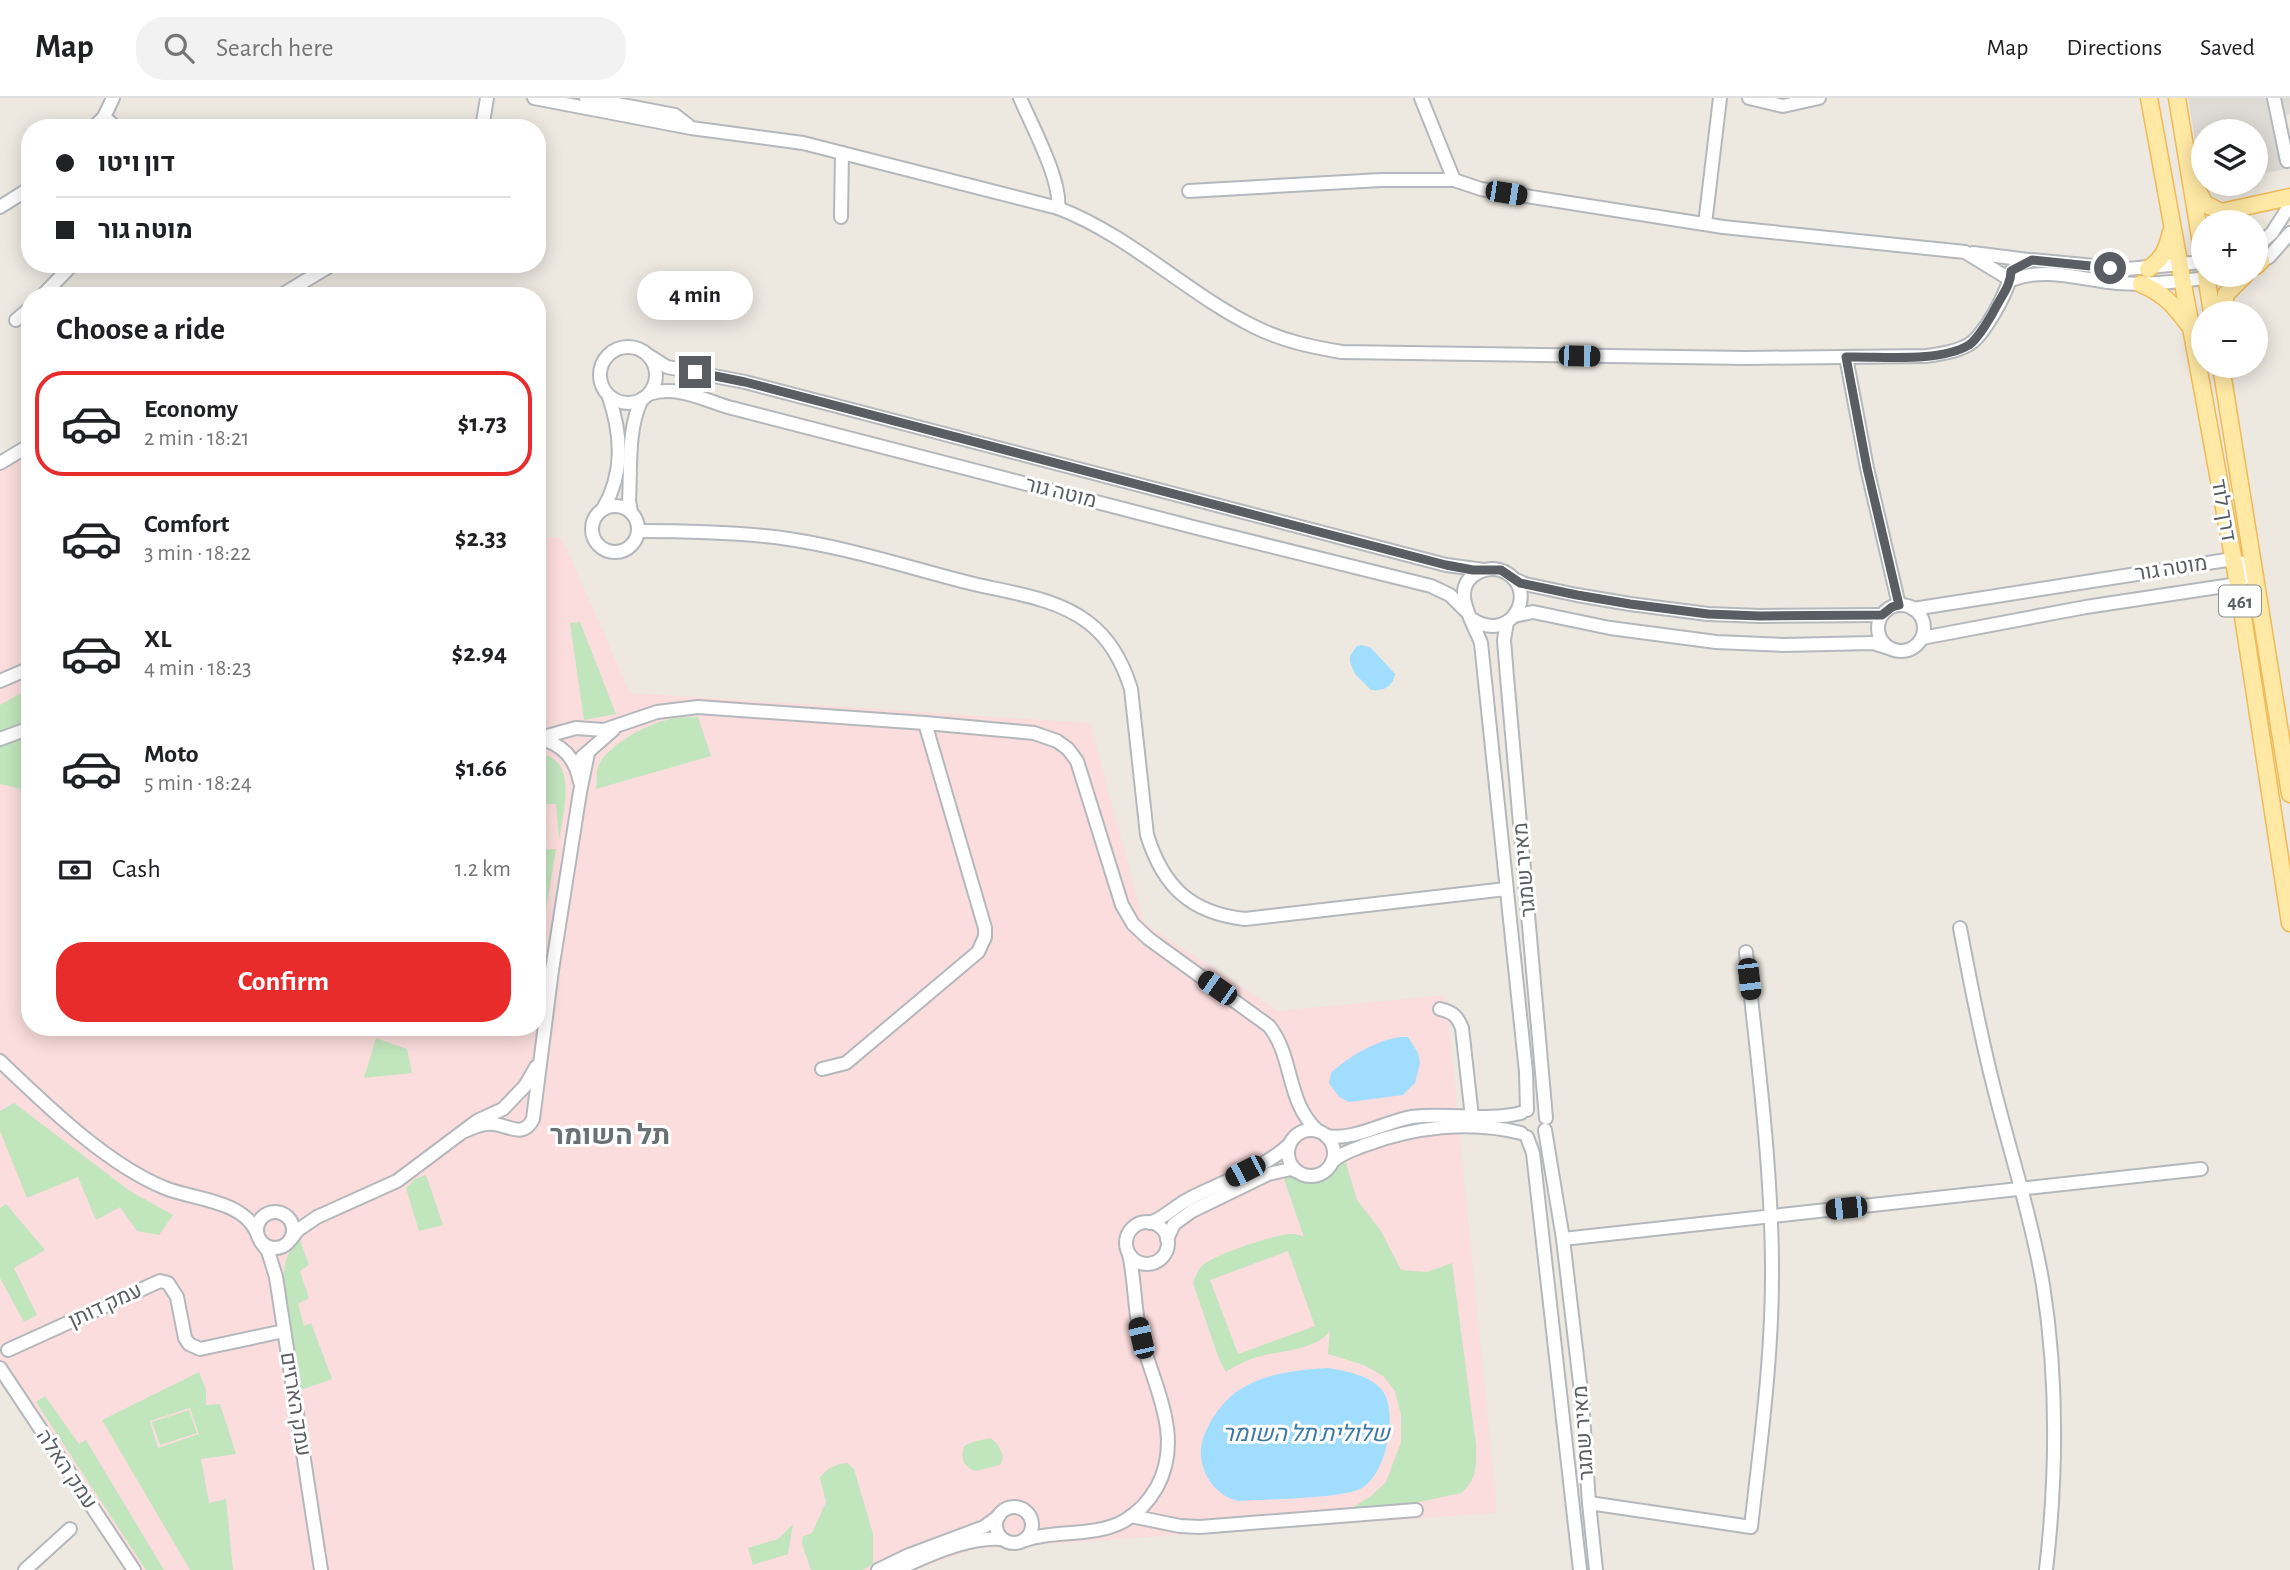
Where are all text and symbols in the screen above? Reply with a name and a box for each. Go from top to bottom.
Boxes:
search box [136,17,626,80]
icon: search [160,29,198,67]
text: Map [35,31,94,64]
text: Search here [216,35,334,61]
text: Map [1986,36,2028,60]
text: Directions [2066,36,2162,60]
text: Saved [2200,36,2255,60]
map controls [2191,119,2268,378]
button: layers [2191,119,2268,196]
text: דון ויטו [98,150,175,176]
car [1484,179,1529,207]
button: + [2191,210,2268,287]
text: מוטה גור [98,217,193,243]
route start [2094,252,2126,284]
callout: 4 min [637,271,753,320]
text: 4 min [669,284,721,307]
button: − [2191,301,2268,378]
text: Choose a ride [56,313,225,345]
car [1558,345,1601,367]
route end [679,356,711,388]
icon: car [60,392,123,455]
text: Economy [144,396,238,422]
text: $1.73 [458,410,507,436]
text: 2 min · 18:21 [144,427,249,450]
street label: מוטה גור [1023,473,1099,511]
street label: דרך לוד [2208,477,2239,543]
icon: car [60,507,123,570]
text: Comfort [144,511,229,537]
text: $2.33 [455,525,507,551]
text: 3 min · 18:22 [144,542,251,565]
street label: מוטה גור [2133,552,2209,585]
road number: 461 [2219,586,2261,616]
icon: car [60,622,123,685]
text: XL [144,626,171,652]
text: $2.94 [451,640,507,666]
text: 4 min · 18:23 [144,657,252,680]
icon: car [60,737,123,800]
text: Moto [144,741,199,767]
text: $1.66 [455,755,507,781]
text: 5 min · 18:24 [144,772,252,795]
street label: מאיר שמגר [1510,822,1539,918]
icon: cash [56,851,94,889]
text: Cash [112,856,161,882]
text: 1.2 km [455,858,511,881]
button: Confirm [56,942,511,1022]
car [1737,957,1762,1001]
car [1194,967,1241,1009]
district label: תל השומר [550,1122,670,1150]
car [1222,1152,1269,1190]
car [1825,1195,1868,1221]
street label: עמק דותן [65,1279,145,1332]
car [1127,1315,1156,1361]
street label: עמק הארזים [277,1350,314,1458]
street label: מאיר שמגר [1570,1385,1597,1481]
water label: שלולית תל השומר [1222,1423,1391,1446]
street label: עמק האלה [32,1426,101,1513]

